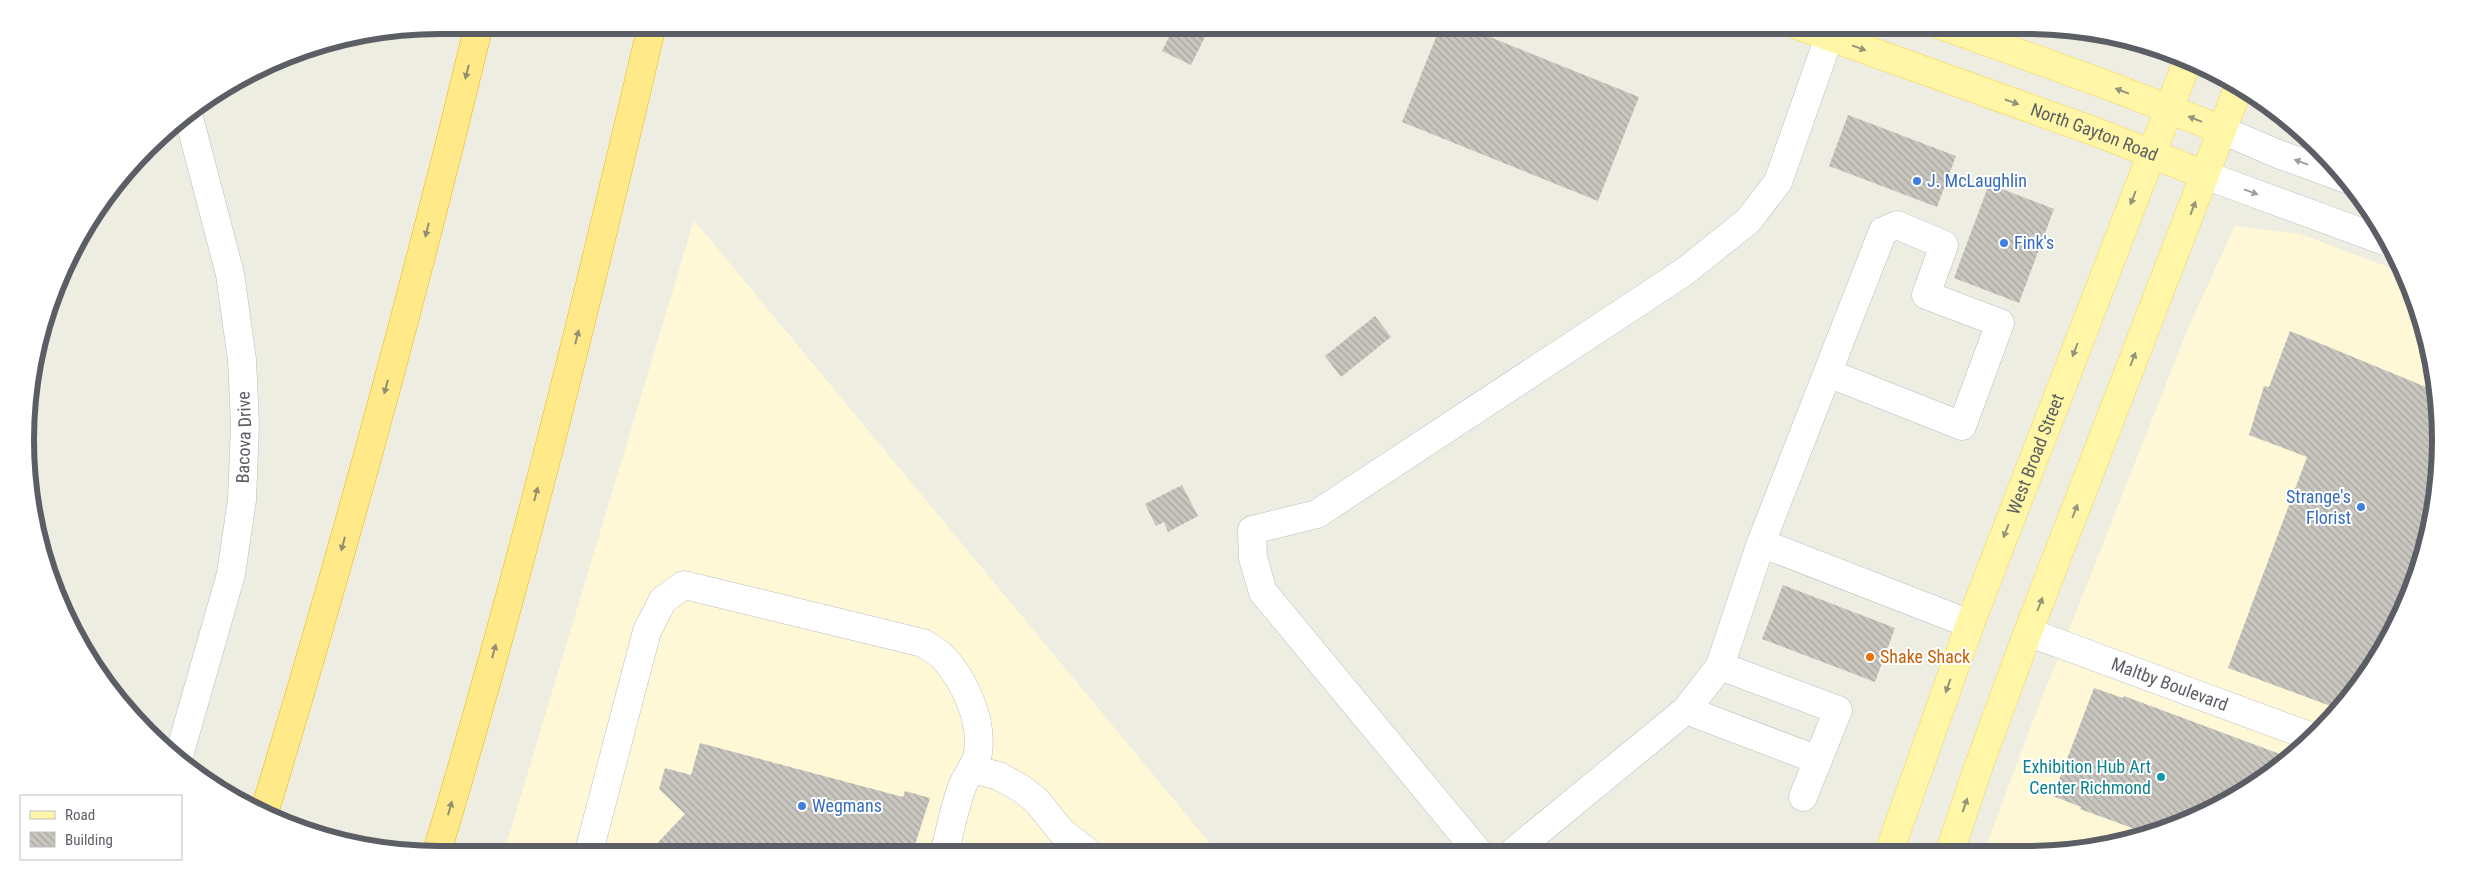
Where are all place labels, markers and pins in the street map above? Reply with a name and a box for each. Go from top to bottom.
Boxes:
place label: J. McLaughlin [1927,170,2027,191]
marker: J. McLaughlin [1911,175,1923,187]
place label: Fink's [2014,232,2054,253]
marker: Fink's [1998,237,2010,249]
place label: Strange's Florist [2286,486,2351,528]
marker: Strange's Florist [2355,501,2367,513]
place label: Shake Shack [1880,646,1970,667]
marker: Shake Shack [1864,651,1876,663]
place label: Exhibition Hub Art Center Richmond [2022,756,2151,798]
marker: Exhibition Hub Art Center Richmond [2155,771,2167,783]
place label: Wegmans [812,795,882,816]
marker: Wegmans [796,800,808,812]

